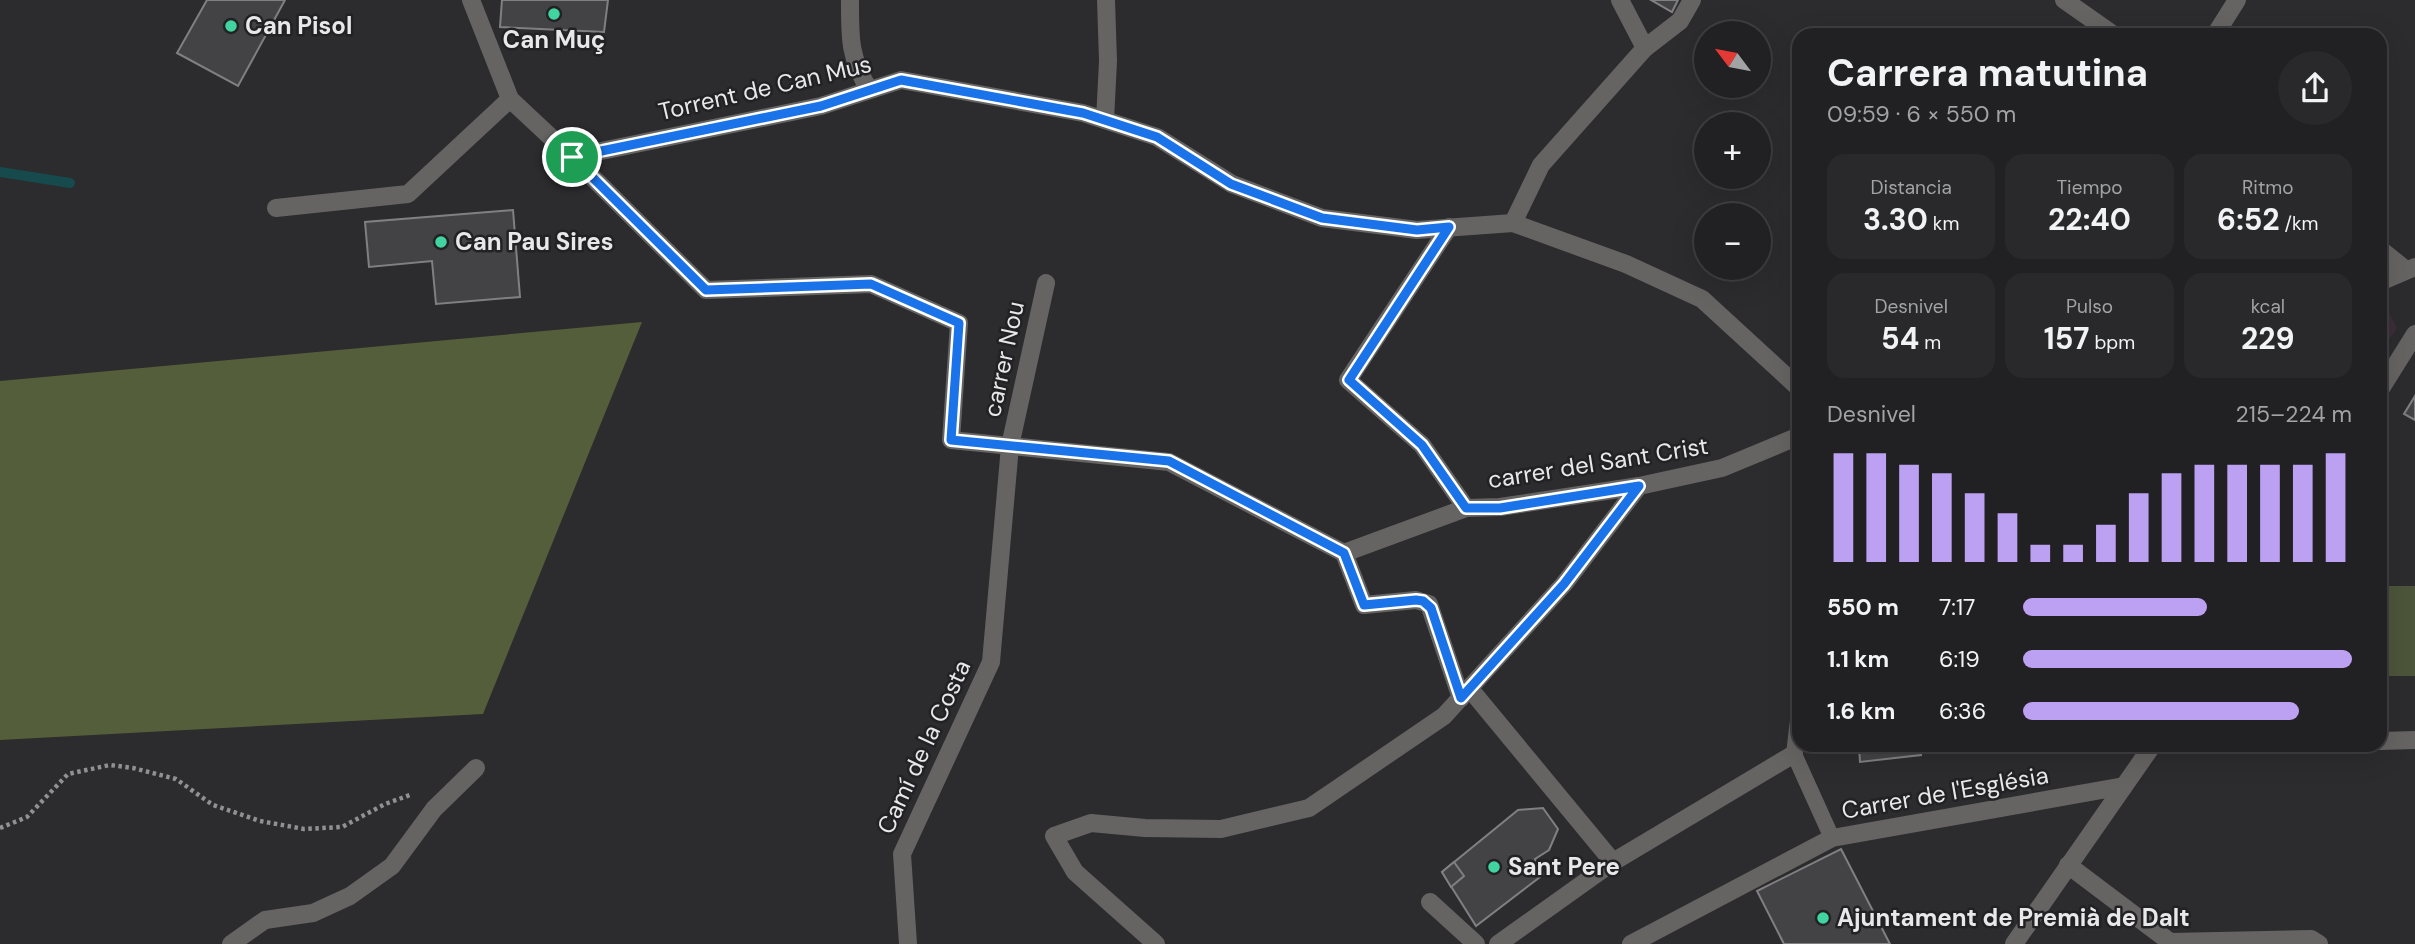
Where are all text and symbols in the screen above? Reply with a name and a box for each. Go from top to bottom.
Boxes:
marker: Can Muç [546,6,562,22]
place label: Can Pisol [245,10,352,41]
marker: Can Pisol [223,18,239,34]
north arrow [1694,21,1771,98]
map controls [1694,21,1771,280]
place label: Can Muç [503,24,605,55]
street label: Torrent de Can Mus [655,48,874,127]
text: Carrera matutina [1827,48,2148,98]
button: share [2278,51,2352,125]
text: 09:59 · 6 × 550 m [1827,99,2016,129]
button: + [1694,112,1771,189]
pin [542,127,602,187]
icon: arrive [553,138,591,176]
text: Distancia [1871,175,1952,200]
text: Tiempo [2056,175,2123,200]
text: Ritmo [2242,175,2294,200]
text: 3.30 [1863,200,1928,239]
text: 22:40 [2048,200,2131,239]
text: 6:52 [2217,200,2280,239]
button: − [1694,203,1771,280]
text: km [1928,211,1959,236]
text: /km [2280,211,2319,236]
place label: Can Pau Sires [455,226,614,257]
marker: Can Pau Sires [433,234,449,250]
text: Desnivel [1874,294,1948,319]
text: Pulso [2066,294,2113,319]
text: kcal [2251,294,2285,319]
street label: carrer Nou [976,298,1031,420]
text: 54 [1881,319,1919,358]
text: 157 [2044,319,2089,358]
text: 229 [2241,319,2295,358]
text: m [1919,330,1941,355]
text: bpm [2089,330,2135,355]
text: Desnivel [1827,399,1916,429]
text: 215–224 m [2235,399,2352,429]
street label: carrer del Sant Crist [1486,430,1710,495]
text: 550 m [1827,592,1899,622]
text: 7:17 [1939,592,1975,622]
text: 1.1 km [1827,644,1889,674]
text: 6:19 [1939,644,1980,674]
street label: Camí de la Costa [870,655,977,839]
text: 1.6 km [1827,696,1895,726]
text: 6:36 [1939,696,1986,726]
street label: Carrer de l'Església [1839,759,2051,826]
place label: Sant Pere [1508,851,1620,882]
marker: Sant Pere [1486,859,1502,875]
place label: Ajuntament de Premià de Dalt [1837,902,2190,933]
marker: Ajuntament de Premià de Dalt [1815,910,1831,926]

